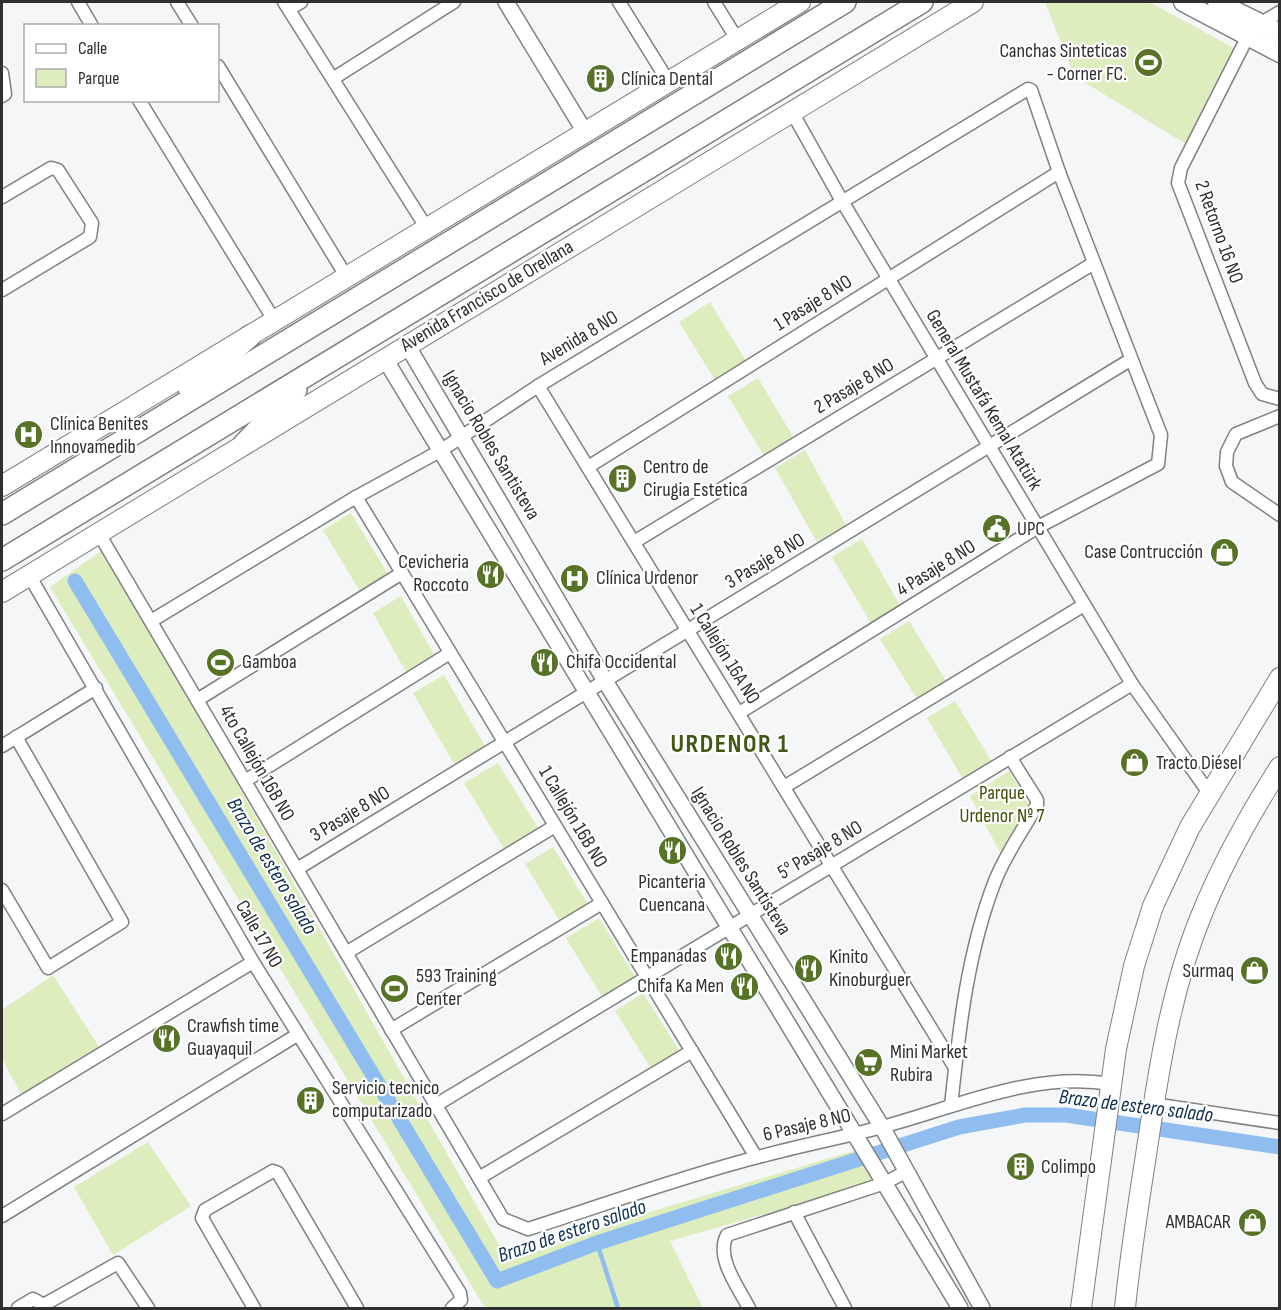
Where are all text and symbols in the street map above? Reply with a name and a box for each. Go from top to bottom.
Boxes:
legend [24,24,219,102]
text: Calle [78,38,107,59]
place label: Canchas Sinteticas - Corner FC. [999,39,1127,86]
sports icon: Canchas Sinteticas - Corner FC. [1132,46,1164,78]
building icon: Clínica Dental [584,63,616,95]
place label: Clínica Dental [621,67,713,91]
text: Parque [78,68,119,89]
street label: 2 Retorno 16 NO [1189,177,1249,287]
street label: Avenida Francisco de Orellana [395,235,578,358]
street label: 1 Pasaje 8 NO [769,270,857,336]
street label: Avenida 8 NO [534,305,623,371]
street label: General Mustafá Kemal Atatürk [921,305,1048,495]
street label: 2 Pasaje 8 NO [810,353,898,419]
street label: Ignacio Robles Santisteva [437,366,545,524]
place label: Clínica Benites Innovamedib [50,412,148,459]
hospital icon: Clínica Benites Innovamedib [13,419,45,451]
place label: Centro de Cirugia Estetica [643,455,748,502]
building icon: Centro de Cirugia Estetica [606,463,638,495]
public building icon: UPC [980,513,1012,545]
place label: UPC [1017,517,1045,541]
street label: 3 Pasaje 8 NO [721,528,809,594]
street label: 4 Pasaje 8 NO [892,534,980,602]
shop icon: Case Contrucción [1208,536,1240,568]
place label: Case Contrucción [1084,540,1203,564]
place label: Cevicheria Roccoto [398,550,469,597]
restaurant icon: Cevicheria Roccoto [474,558,506,590]
hospital icon: Clínica Urdenor [559,562,591,594]
place label: Clínica Urdenor [596,566,699,590]
street label: 1 Callejón 16A NO [685,599,765,709]
sports icon: Gamboa [205,646,237,678]
restaurant icon: Chifa Occidental [529,646,561,678]
place label: Gamboa [242,650,297,674]
place label: Chifa Occidental [566,650,676,674]
street label: 4to Callejón 16B NO [214,701,300,825]
district label: URDENOR 1 [671,729,789,760]
shop icon: Tracto Diésel [1119,747,1151,779]
place label: Tracto Diésel [1156,751,1242,775]
street label: 1 Callejón 16B NO [533,762,613,872]
street label: 3 Pasaje 8 NO [306,781,394,847]
park label: Parque Urdenor Nº 7 [960,781,1044,828]
street label: Ignacio Robles Santisteva [686,782,796,940]
water label: Brazo de estero salado [221,793,323,939]
street label: 5° Pasaje 8 NO [773,815,867,885]
restaurant icon: Picanteria Cuencana [656,835,688,867]
place label: Picanteria Cuencana [638,870,706,917]
street label: Calle 17 NO [230,896,288,972]
restaurant icon: Empanadas [712,940,744,972]
place label: Empanadas [630,944,707,968]
place label: Kinito Kinoburguer [829,945,911,992]
restaurant icon: Kinito Kinoburguer [792,952,824,984]
shop icon: Surmaq [1239,955,1271,987]
place label: Surmaq [1182,959,1234,983]
place label: 593 Training Center [416,964,497,1011]
restaurant icon: Chifa Ka Men [729,970,761,1002]
sports icon: 593 Training Center [379,972,411,1004]
place label: Chifa Ka Men [637,974,724,998]
place label: Crawfish time Guayaquil [187,1014,279,1061]
restaurant icon: Crawfish time Guayaquil [150,1022,182,1054]
place label: Mini Market Rubira [890,1040,968,1087]
supermarket icon: Mini Market Rubira [853,1047,885,1079]
place label: Servicio tecnico computarizado [332,1076,439,1123]
building icon: Servicio tecnico computarizado [295,1084,327,1116]
water label: Brazo de estero salado [1058,1084,1215,1128]
street label: 6 Pasaje 8 NO [761,1103,853,1147]
building icon: Colimpo [1004,1151,1036,1183]
place label: Colimpo [1041,1155,1096,1179]
water label: Brazo de estero salado [495,1194,650,1268]
shop icon: AMBACAR [1236,1206,1268,1238]
place label: AMBACAR [1165,1210,1231,1234]

